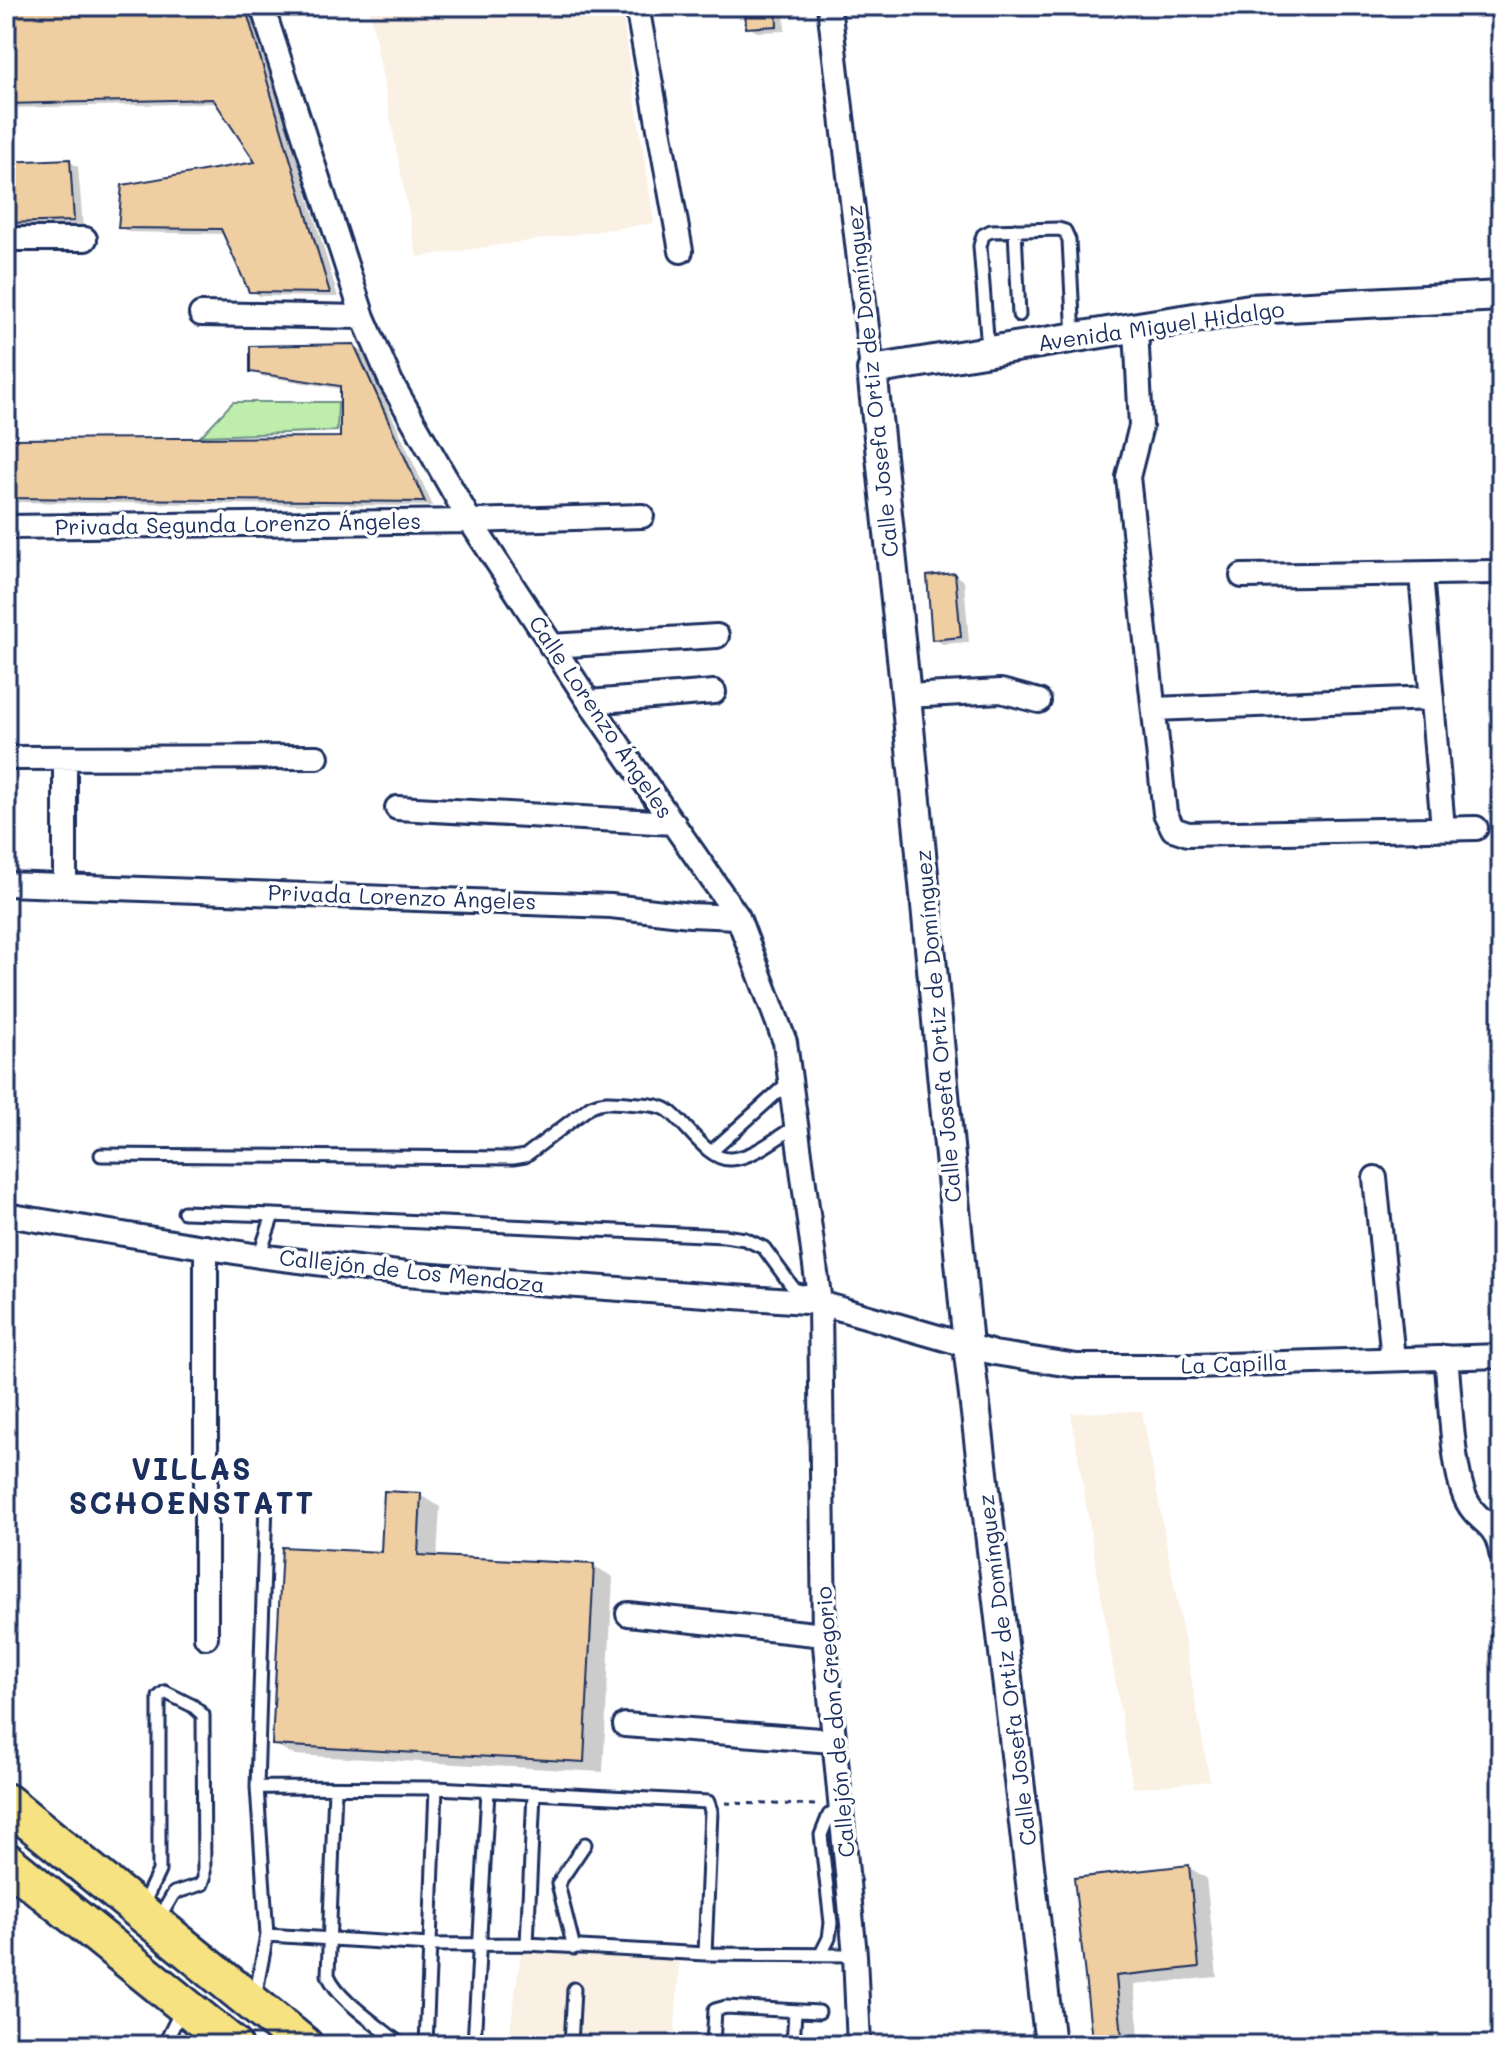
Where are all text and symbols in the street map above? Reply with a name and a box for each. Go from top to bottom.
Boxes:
street label: Calle Josefa Ortiz de Domínguez [839,203,904,559]
street label: Avenida Miguel Hidalgo [1036,294,1286,357]
street label: Privada Segunda Lorenzo Ángeles [55,506,421,541]
street label: Calle Lorenzo Ángeles [523,610,680,824]
street label: Calle Josefa Ortiz de Domínguez [908,848,967,1204]
street label: Privada Lorenzo Ángeles [267,877,537,916]
street label: Callejón de Los Mendoza [278,1242,546,1299]
street label: La Capilla [1180,1347,1288,1380]
district label: VILLAS SCHOENSTATT [69,1448,315,1522]
street label: Calle Josefa Ortiz de Domínguez [971,1493,1042,1848]
street label: Callejón de don Gregorio [808,1585,861,1859]

